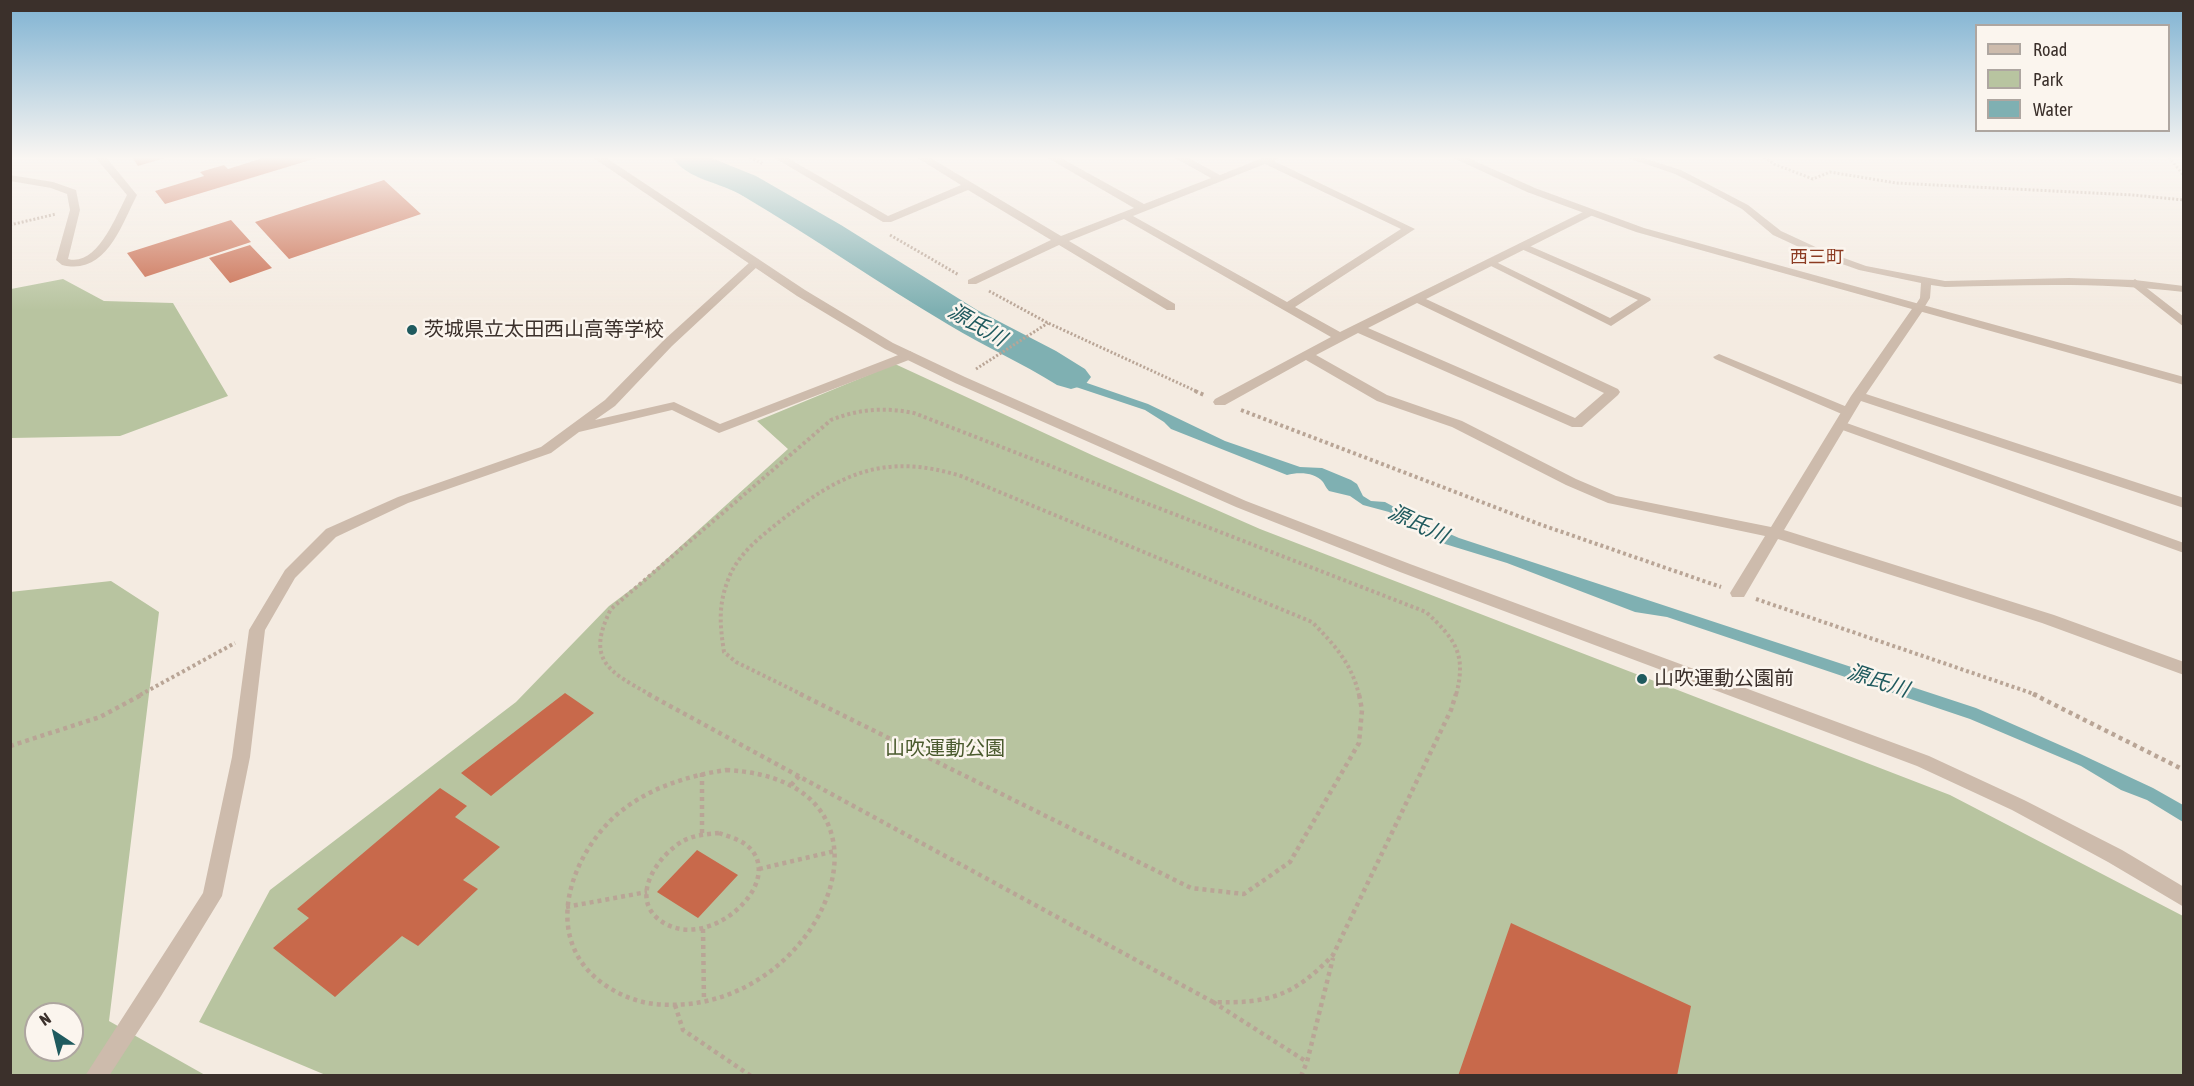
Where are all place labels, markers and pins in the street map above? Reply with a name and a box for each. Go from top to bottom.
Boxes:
place label: 茨城県立太田西山高等学校 [424,318,664,342]
marker: 茨城県立太田西山高等学校 [405,323,419,337]
place label: 山吹運動公園前 [1654,667,1794,691]
marker: 山吹運動公園前 [1635,672,1649,686]

